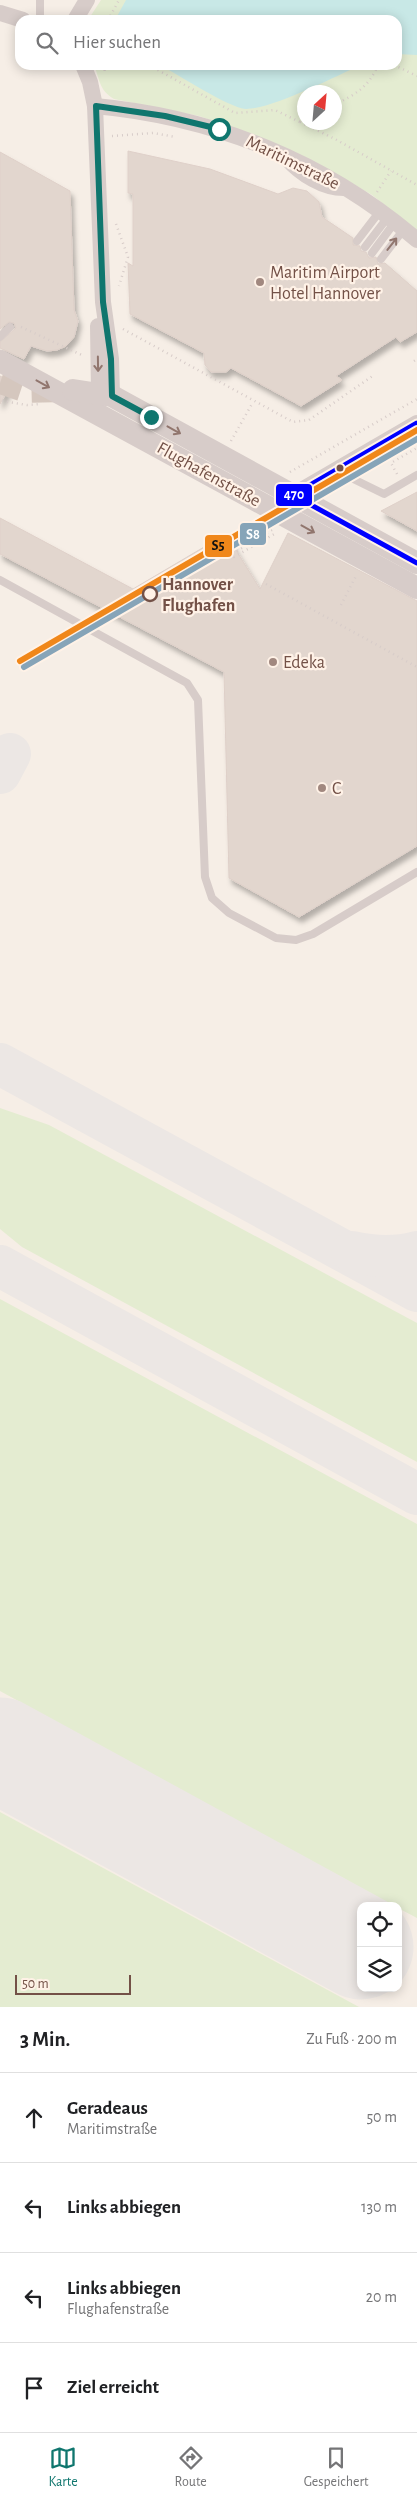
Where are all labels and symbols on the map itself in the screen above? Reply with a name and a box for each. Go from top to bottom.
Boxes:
north arrow [297,85,342,130]
route start [208,118,231,141]
street label: Maritimstraße [243,133,342,193]
one-way arrow [387,238,398,251]
place label: Maritim Airport Hotel Hannover [270,264,381,303]
marker: Maritim Airport Hotel Hannover [254,276,266,288]
one-way arrow [93,356,102,372]
one-way arrow [35,379,50,389]
route end [140,406,163,429]
one-way arrow [166,425,180,435]
street label: Flughafenstraße [154,439,263,511]
unlabelled marker [335,463,345,473]
line badge: 470 [275,483,313,507]
text: 470 [284,488,304,502]
line badge: S8 [239,522,267,546]
one-way arrow [301,524,316,534]
text: S8 [246,528,260,542]
line badge: S5 [204,534,233,558]
text: S5 [211,539,225,553]
place label: Hannover Flughafen [162,576,235,615]
marker: Hannover Flughafen [142,586,158,602]
place label: Edeka [283,654,325,672]
marker: Edeka [267,656,279,668]
place label: C [332,780,341,798]
marker: C [316,782,328,794]
scale bar [15,1972,131,1995]

